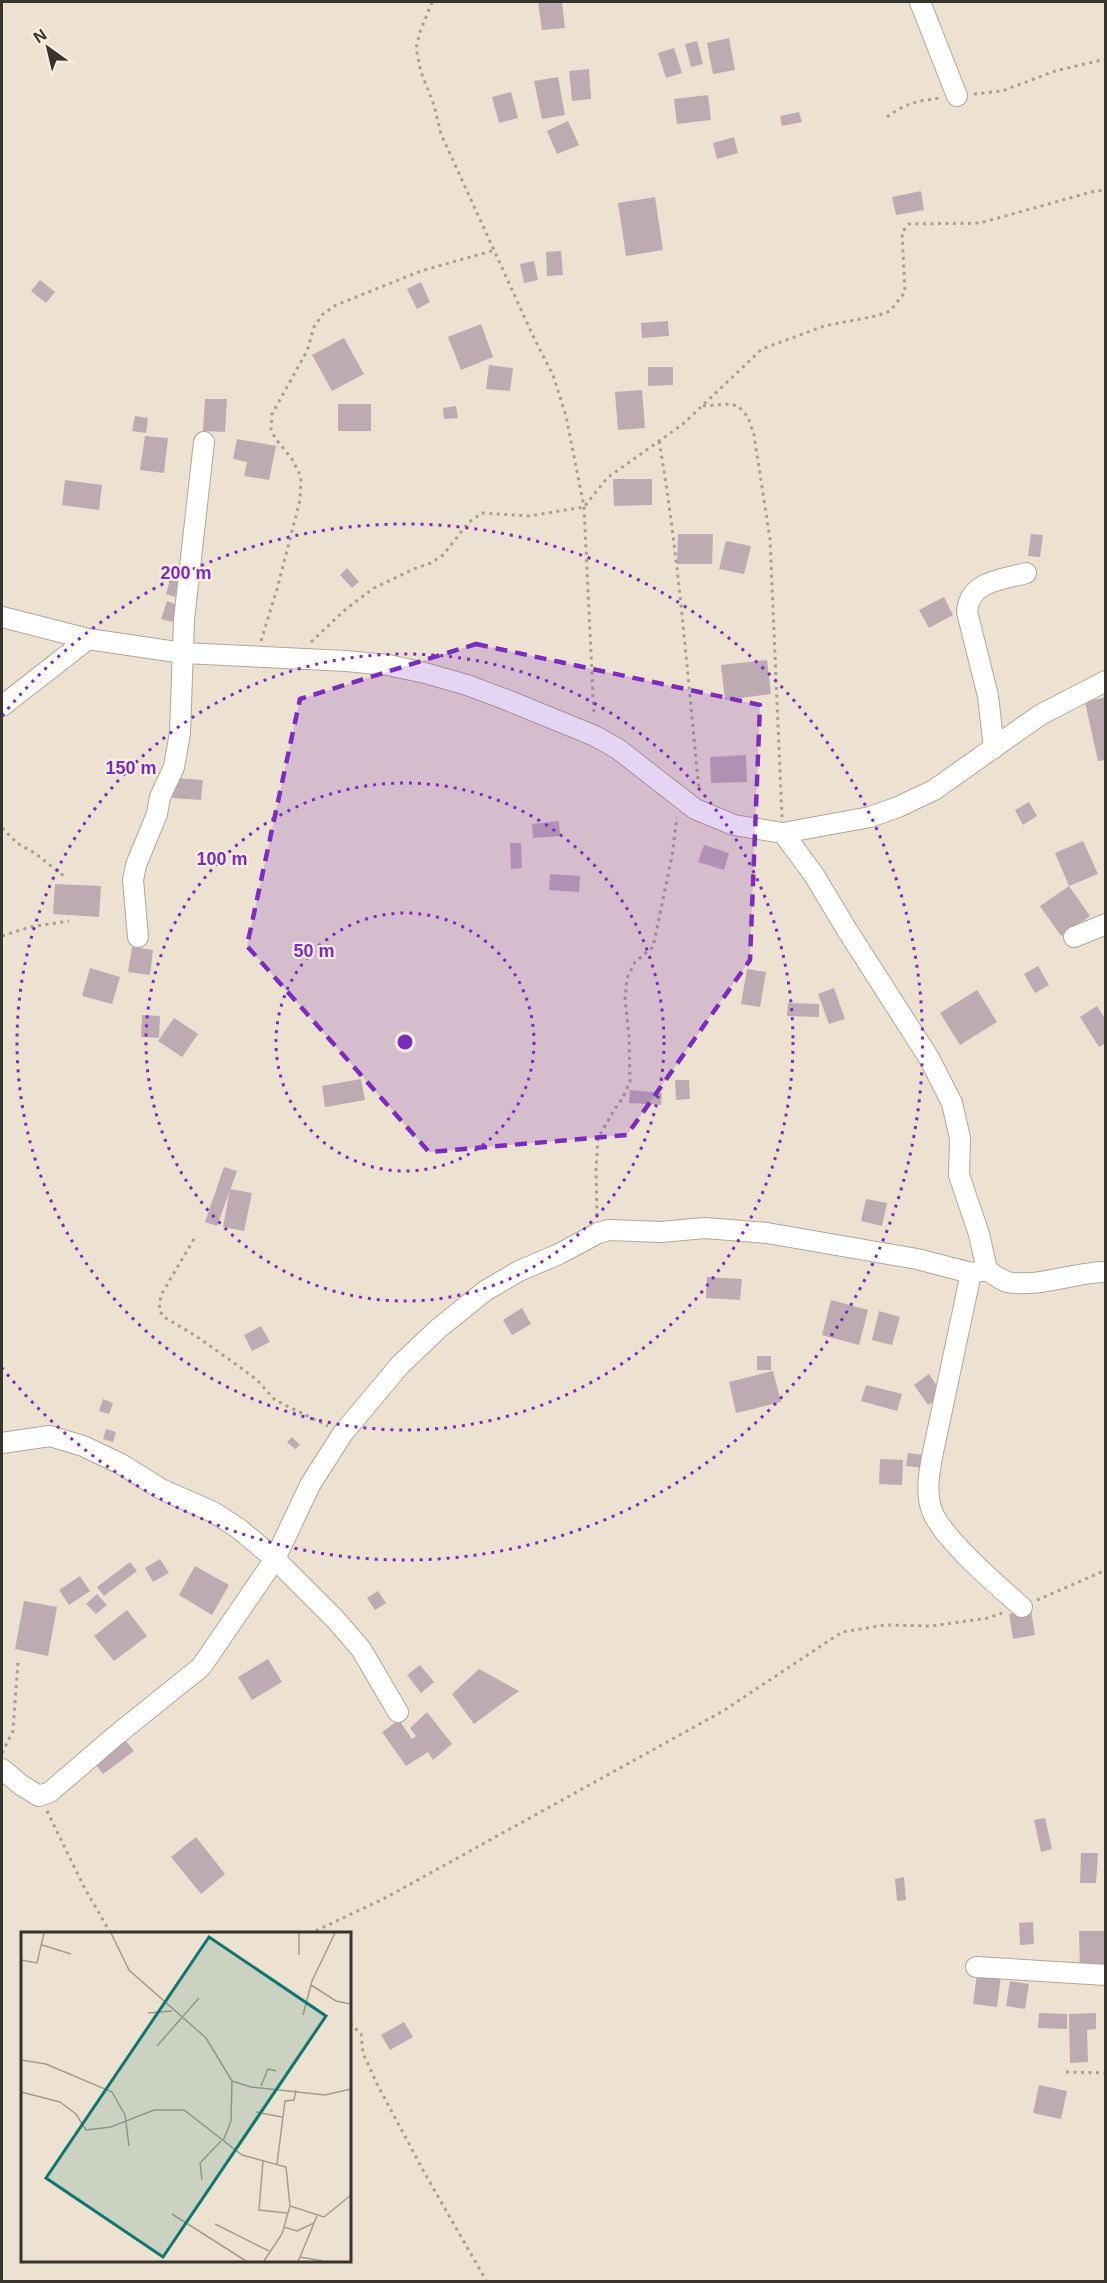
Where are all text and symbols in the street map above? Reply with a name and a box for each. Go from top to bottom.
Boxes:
north arrow [18,18,78,78]
text: N [30,26,49,46]
text: 200 m [160,563,212,583]
text: 150 m [105,758,157,778]
text: 100 m [196,849,248,869]
text: 50 m [293,941,335,961]
centre of rings [395,1032,415,1052]
inset map [21,1932,351,2262]

